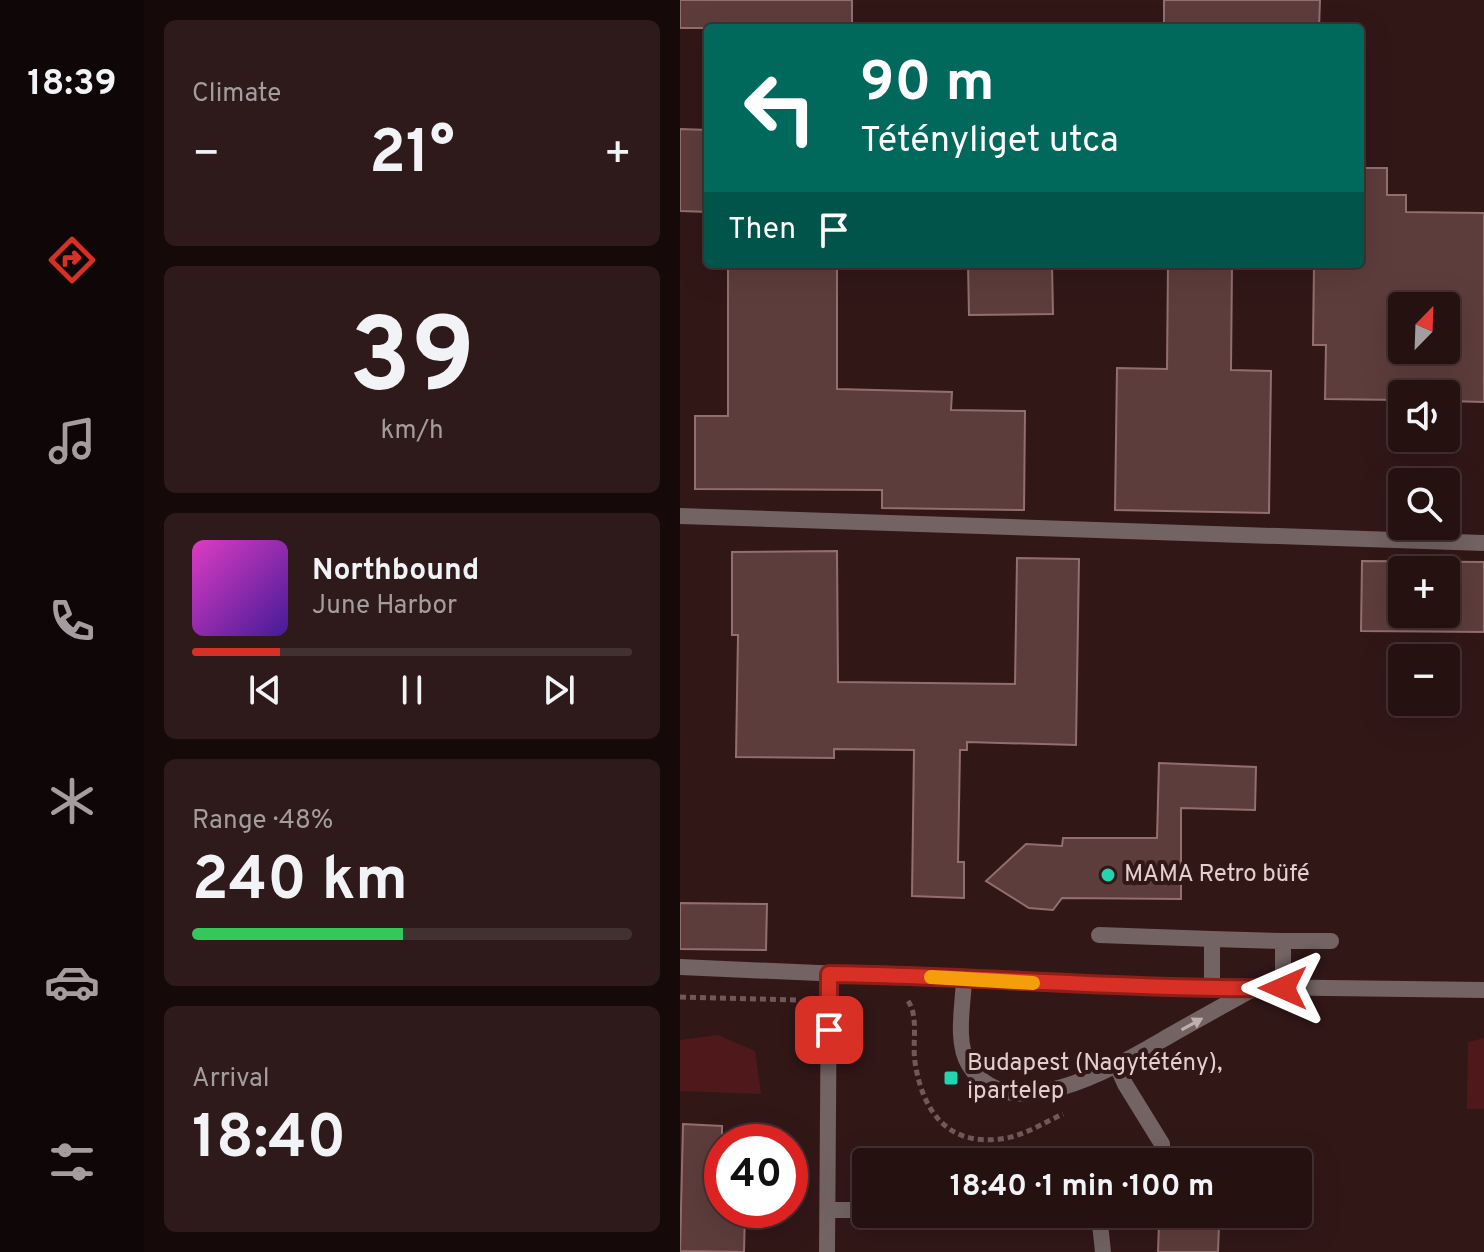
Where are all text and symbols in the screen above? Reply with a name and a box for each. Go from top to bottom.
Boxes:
text: 90 m [860,50,995,120]
icon: left [728,56,832,160]
text: 18:39 [27,62,117,108]
text: Climate [192,78,281,111]
text: 21° [369,118,455,194]
text: Tétényliget utca [860,119,1119,165]
text: − [192,128,220,184]
text: + [604,128,632,184]
icon: arrive [812,208,856,252]
text: Then [728,212,796,249]
icon: directions [44,232,100,288]
north arrow [1388,292,1460,364]
map controls [1388,292,1460,716]
text: 39 [349,297,475,429]
button: sound [1388,380,1460,452]
icon: music [44,413,100,469]
text: km/h [380,415,444,448]
button: search [1388,468,1460,540]
text: Northbound [312,553,479,590]
button: + [1388,556,1460,628]
text: June Harbor [312,590,457,623]
icon: phone [44,593,100,649]
button: − [1388,644,1460,716]
icon: previous [243,668,287,712]
icon: pause [390,668,434,712]
icon: next [537,668,581,712]
icon: climate [44,773,100,829]
text: Range · 48% [192,805,333,838]
text: 240 km [192,845,408,921]
place label: MAMA Retro büfé [1124,860,1310,890]
marker: MAMA Retro büfé [1099,866,1117,884]
position arrow [1241,946,1325,1030]
icon: car [44,954,100,1010]
pin [795,996,863,1064]
icon: arrive [807,1008,851,1052]
one-way arrow [1181,1017,1203,1031]
place label: Budapest (Nagytétény), ipartelep [967,1049,1222,1107]
text: Arrival [192,1063,270,1096]
marker: Budapest (Nagytétény), ipartelep [942,1069,960,1087]
text: 18:40 [192,1103,346,1179]
speed limit sign: 40 [704,1124,808,1228]
icon: filters [44,1134,100,1190]
text: 18:40 · 1 min · 100 m [950,1169,1214,1206]

